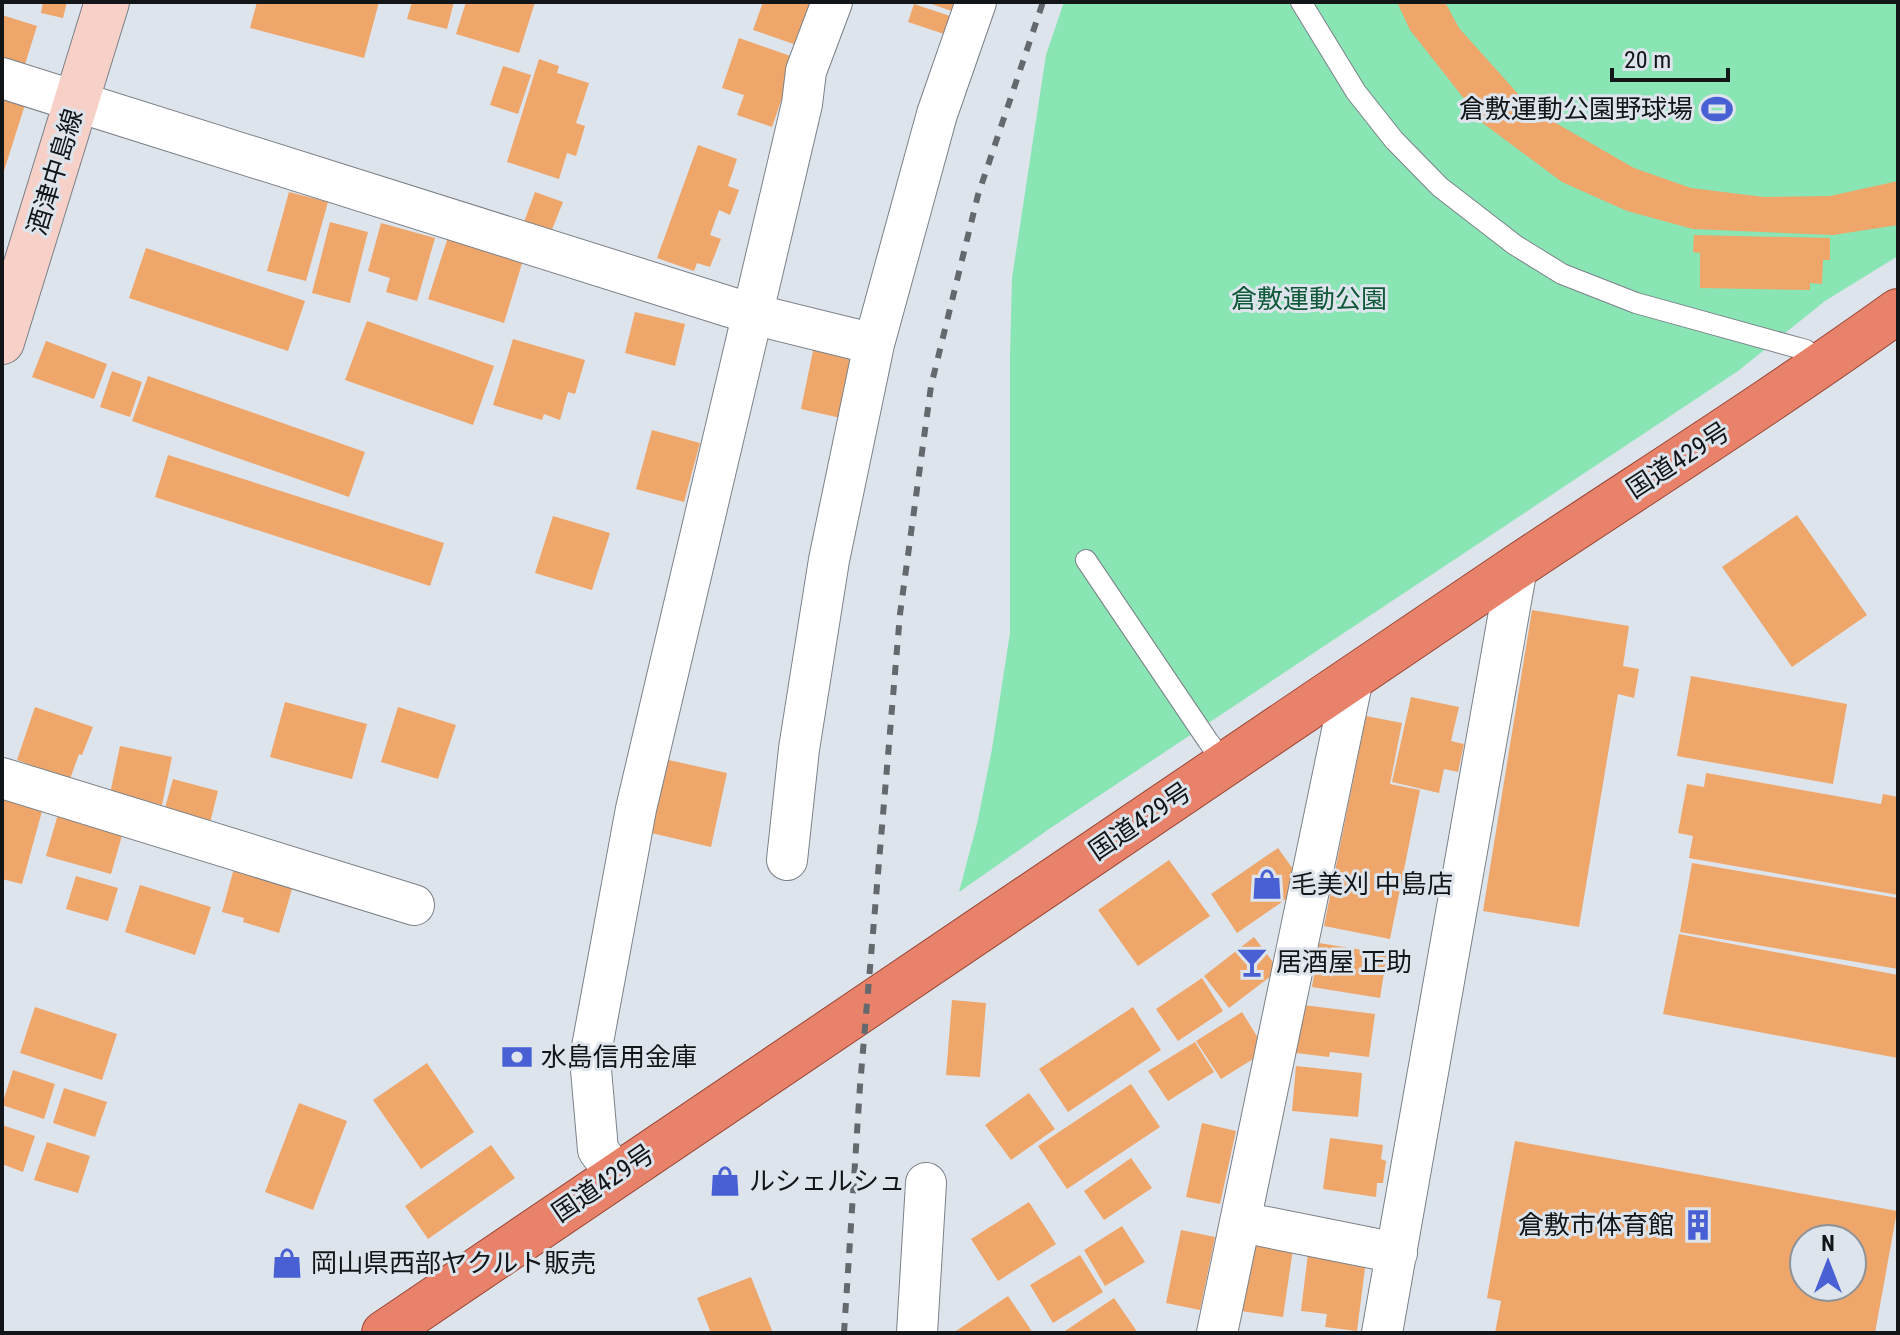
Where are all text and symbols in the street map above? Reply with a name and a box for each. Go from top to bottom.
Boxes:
scale bar [1612,32,1728,82]
text: 20 m [1624,46,1671,74]
sports icon: 倉敷運動公園野球場 [1700,92,1734,126]
place label: 倉敷運動公園野球場 [1459,94,1693,124]
street label: 酒津中島線 [22,105,88,239]
park label: 倉敷運動公園 [1231,284,1387,314]
street label: 国道429号 [1621,416,1735,504]
street label: 国道429号 [1083,776,1197,866]
shop icon: 毛美刈 中島店 [1250,867,1284,901]
place label: 毛美刈 中島店 [1291,869,1453,899]
bar icon: 居酒屋 正助 [1235,945,1269,979]
place label: 居酒屋 正助 [1276,947,1412,977]
bank icon: 水島信用金庫 [500,1040,534,1074]
place label: 水島信用金庫 [541,1042,697,1072]
street label: 国道429号 [546,1138,660,1228]
shop icon: ルシェルシュ [708,1164,742,1198]
place label: ルシェルシュ [749,1166,905,1196]
building icon: 倉敷市体育館 [1681,1208,1715,1242]
place label: 倉敷市体育館 [1518,1210,1674,1240]
north arrow [1788,1223,1868,1303]
text: N [1821,1231,1835,1256]
shop icon: 岡山県西部ヤクルト販売 [270,1246,304,1280]
place label: 岡山県西部ヤクルト販売 [311,1248,596,1278]

